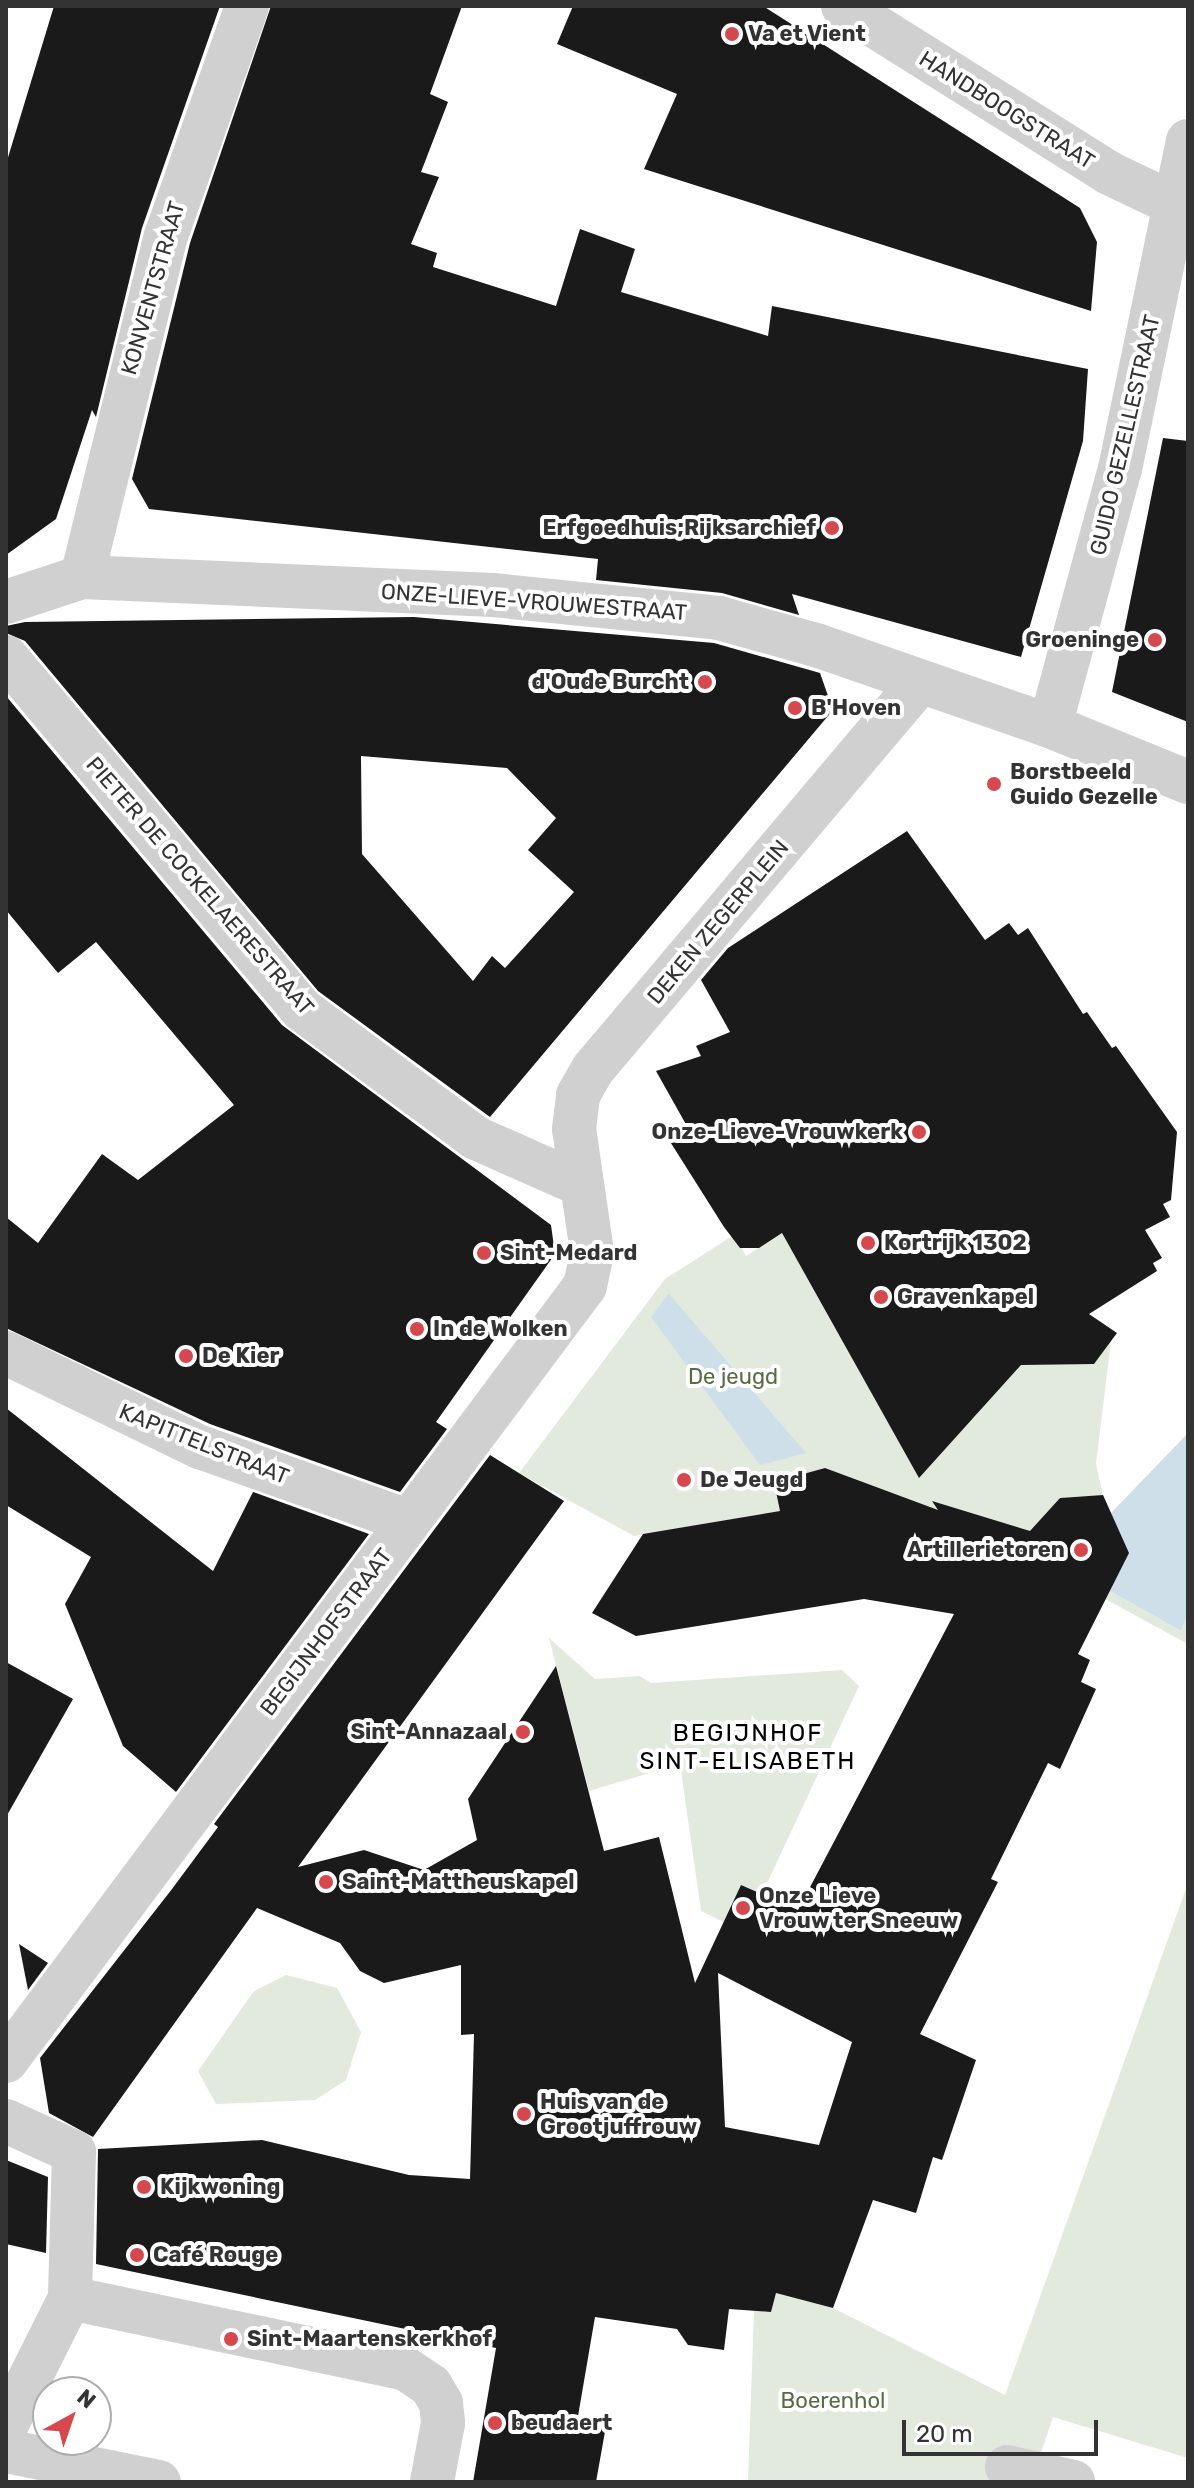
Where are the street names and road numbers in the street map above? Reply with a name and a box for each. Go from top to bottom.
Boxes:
street label: HANDBOOGSTRAAT [915,45,1099,175]
street label: KONVENTSTRAAT [116,198,190,378]
street label: GUIDO GEZELLESTRAAT [1084,312,1166,558]
street label: ONZE-LIEVE-VROUWESTRAAT [380,578,688,626]
street label: PIETER DE COCKELAERESTRAAT [81,752,319,1020]
street label: DEKEN ZEGERPLEIN [642,835,794,1009]
street label: KAPITTELSTRAAT [115,1398,293,1490]
street label: BEGIJNHOFSTRAAT [254,1543,398,1721]

